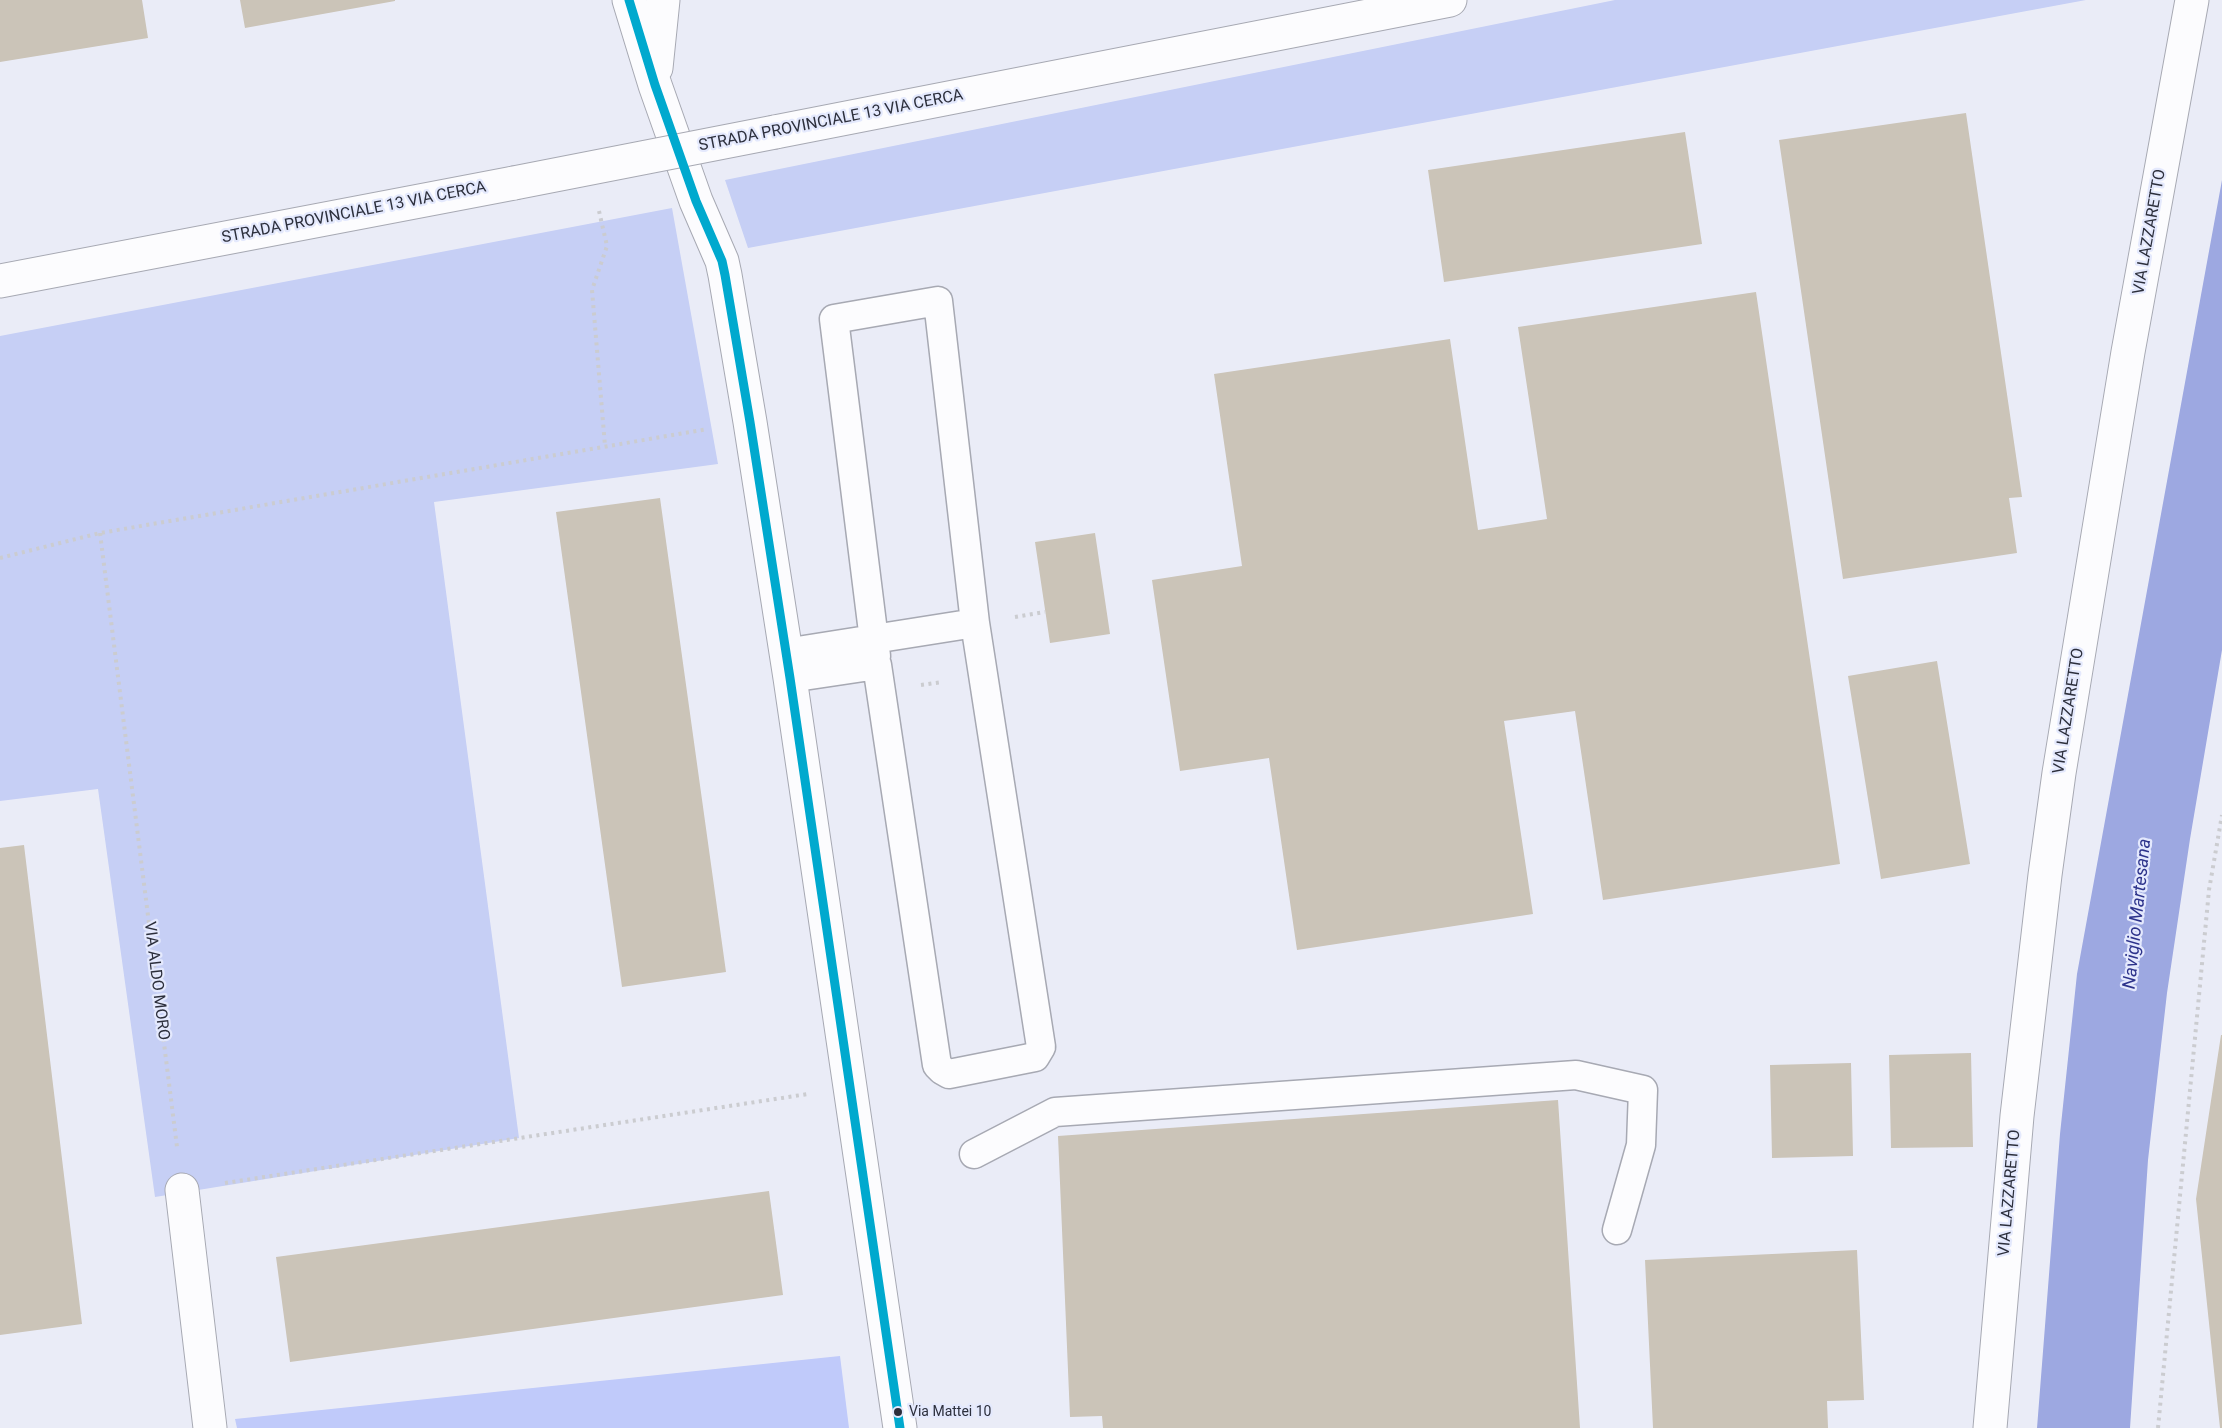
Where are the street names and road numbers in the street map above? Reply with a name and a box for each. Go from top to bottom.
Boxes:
street label: STRADA PROVINCIALE 13 VIA CERCA [697,86,965,156]
street label: VIA LAZZARETTO [2130,168,2170,296]
street label: STRADA PROVINCIALE 13 VIA CERCA [220,178,488,248]
street label: VIA LAZZARETTO [2050,647,2088,775]
street label: VIA ALDO MORO [139,921,173,1041]
street label: VIA LAZZARETTO [1995,1129,2025,1257]

